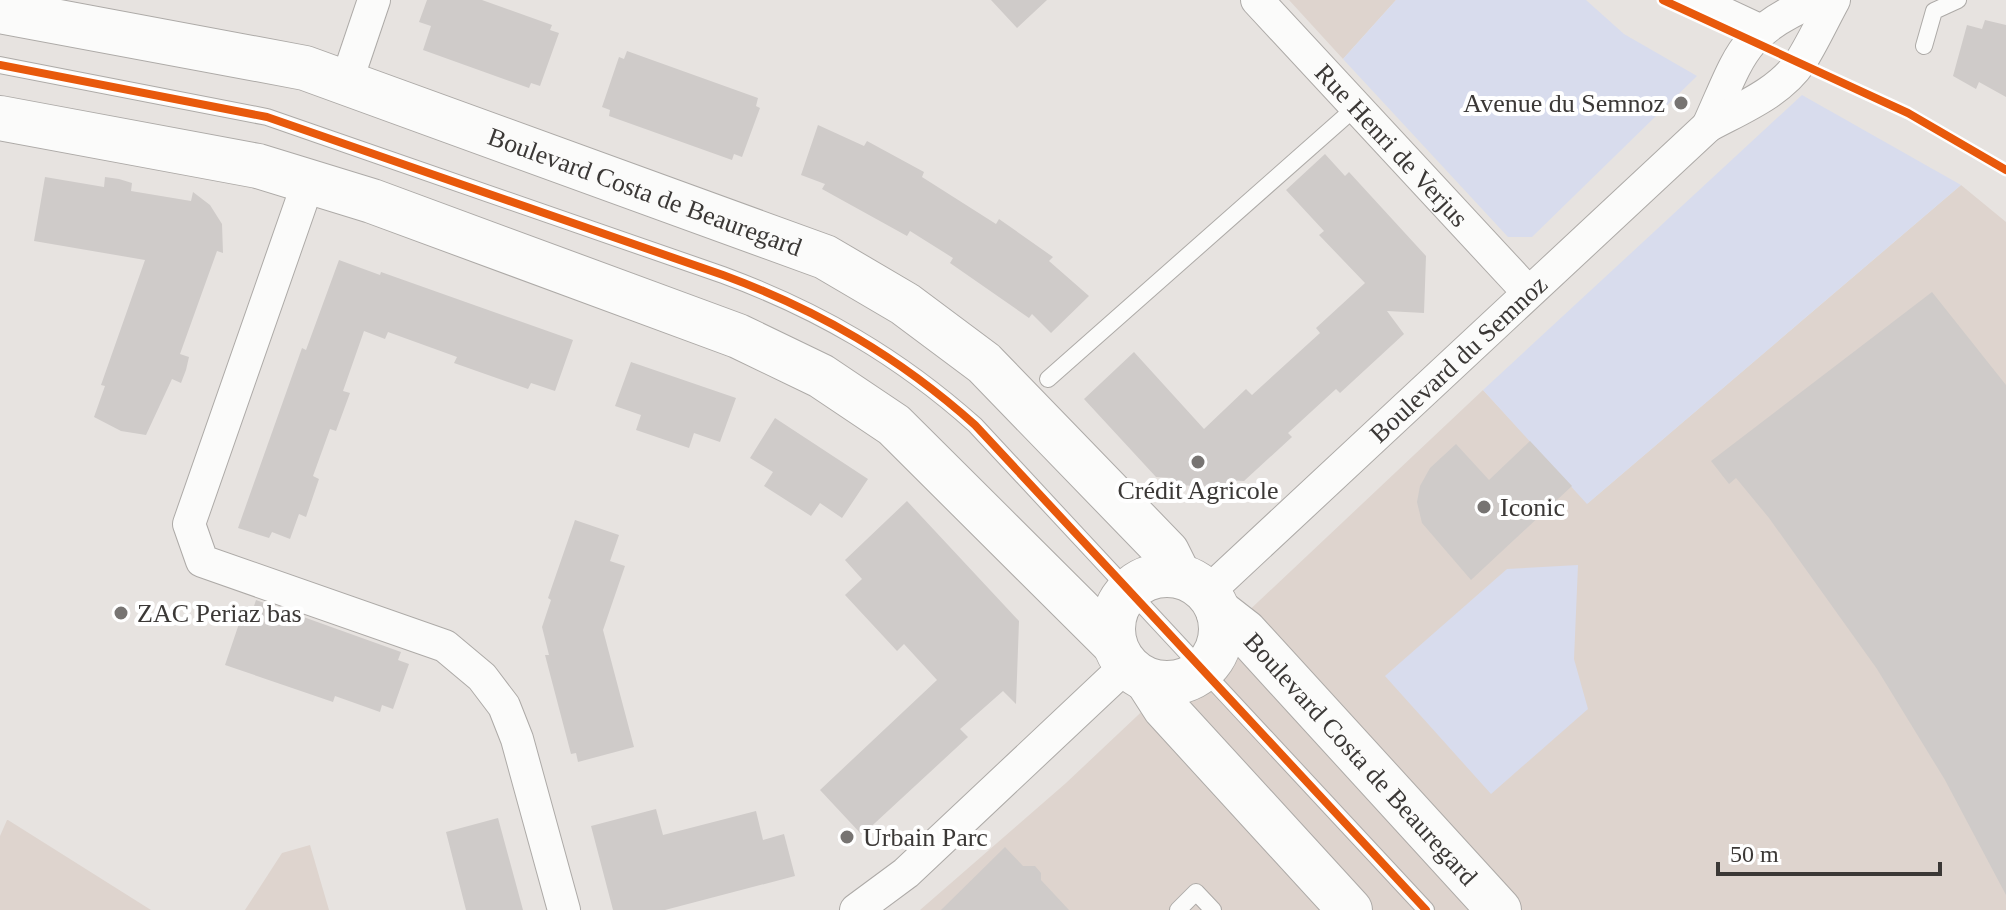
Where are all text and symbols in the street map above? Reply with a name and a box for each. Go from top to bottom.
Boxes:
street label: Rue Henri de Verjus [1309,58,1474,232]
place label: Avenue du Semnoz [1463,89,1665,118]
marker: Avenue du Semnoz [1672,94,1690,112]
street label: Boulevard Costa de Beauregard [484,121,806,262]
street label: Boulevard du Semnoz [1364,269,1553,448]
marker: Crédit Agricole [1189,453,1207,471]
place label: Crédit Agricole [1117,476,1279,505]
place label: Iconic [1500,493,1565,522]
marker: Iconic [1475,498,1493,516]
place label: ZAC Periaz bas [137,599,302,628]
marker: ZAC Periaz bas [112,604,130,622]
street label: Boulevard Costa de Beauregard [1238,627,1483,891]
place label: Urbain Parc [863,823,988,852]
scale bar [1718,826,1940,876]
marker: Urbain Parc [838,828,856,846]
text: 50 m [1730,841,1779,867]

